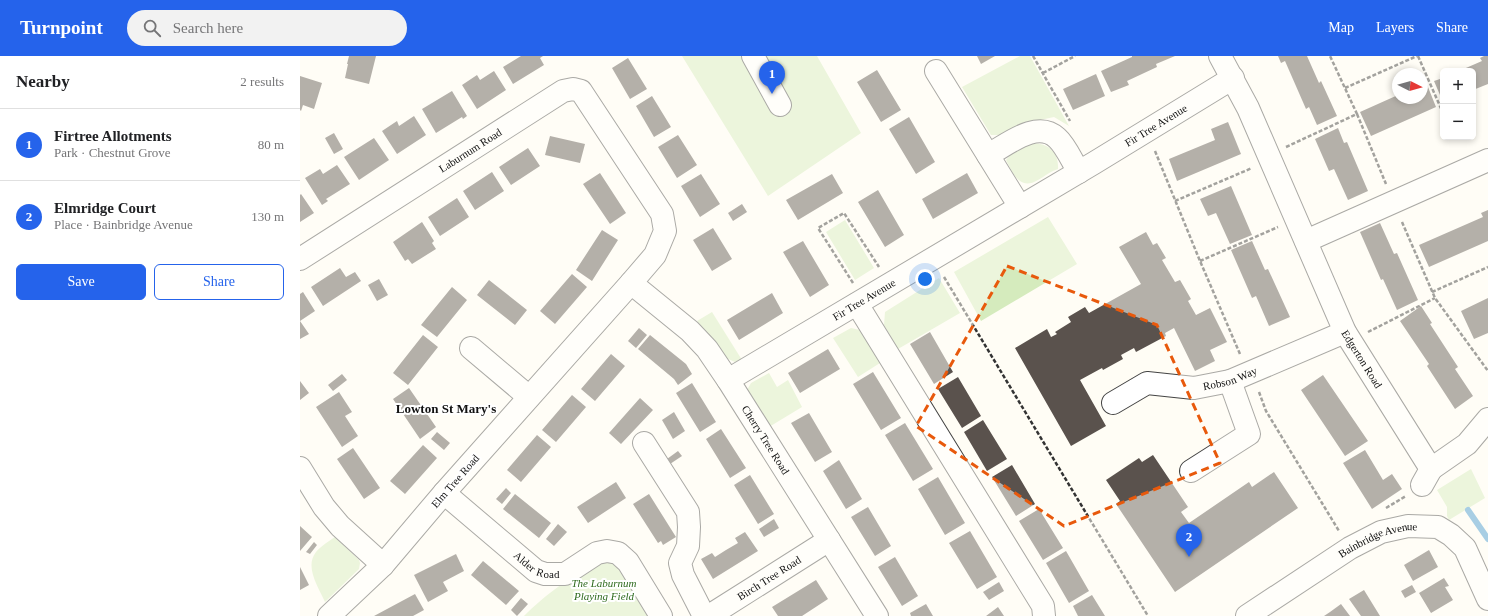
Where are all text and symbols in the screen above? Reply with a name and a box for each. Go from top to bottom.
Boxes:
search box [127,10,407,46]
text: Turnpoint [20,17,103,38]
icon: search [141,17,163,39]
text: Search here [173,20,243,36]
text: Map [1328,20,1354,35]
text: Layers [1376,20,1414,35]
text: Share [1436,20,1468,35]
pin: 1 [759,61,785,94]
north arrow [1392,68,1428,104]
map controls [1440,68,1476,140]
button: + [1440,68,1476,104]
text: Nearby [16,72,70,91]
text: 2 results [240,74,284,89]
street label: Fir Tree Avenue [1123,102,1189,149]
button: − [1440,104,1476,140]
street label: Laburnum Road [437,126,504,175]
text: Firtree Allotments [54,128,172,144]
text: 1 [26,137,32,152]
text: 80 m [258,137,284,152]
text: Park · Chestnut Grove [54,145,171,160]
text: Elmridge Court [54,200,156,216]
text: 2 [26,209,32,224]
text: 130 m [251,209,284,224]
text: Place · Bainbridge Avenue [54,217,193,232]
button: Save [16,264,146,300]
button: Share [154,264,284,300]
your location [915,269,935,289]
street label: Fir Tree Avenue [830,276,898,323]
street label: Edgerton Road [1339,328,1385,391]
street label: Robson Way [1202,364,1259,392]
district label: Lowton St Mary's [396,401,496,416]
street label: Cherry Tree Road [740,403,792,477]
street label: Elm Tree Road [429,452,482,510]
street label: Bainbridge Avenue [1336,520,1418,560]
pin: 2 [1176,524,1202,557]
street label: Alder Road [511,549,560,580]
street label: Birch Tree Road [735,553,803,603]
park label: The Laburnum Playing Field [571,577,637,602]

